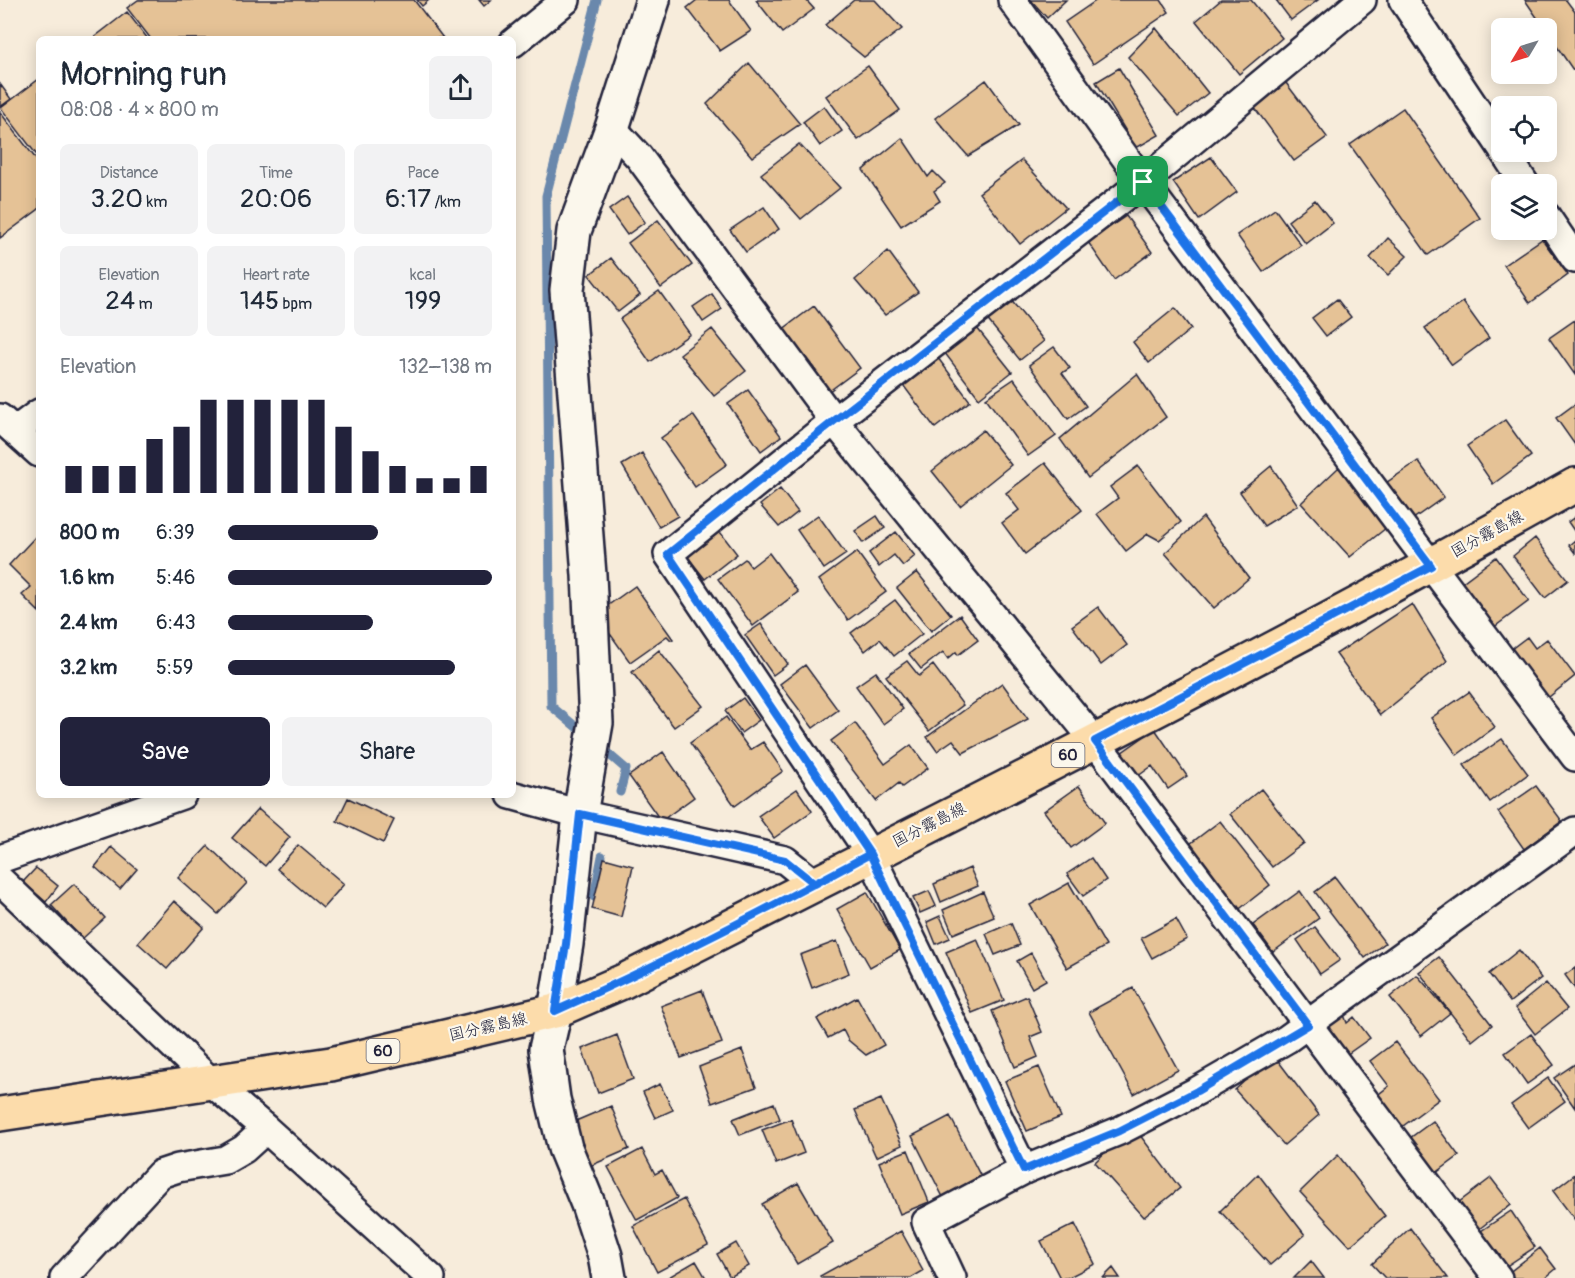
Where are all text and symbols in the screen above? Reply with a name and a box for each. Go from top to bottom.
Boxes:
north arrow [1491,18,1557,84]
map controls [1491,18,1557,240]
text: Morning run [60,54,227,95]
button: share [429,56,492,119]
button: locate [1491,96,1557,162]
text: 08:08 · 4 × 800 m [60,97,219,122]
pin [1117,156,1168,207]
text: Distance [100,163,158,183]
text: Time [259,163,293,183]
text: Pace [407,163,439,183]
icon: arrive [1126,165,1159,198]
button: layers [1491,174,1557,240]
text: 3.20 [91,183,143,215]
text: 20:06 [240,183,312,215]
text: 6:17 [385,183,431,215]
text: km [143,192,167,212]
text: /km [431,192,461,212]
text: Elevation [99,265,159,285]
text: Heart rate [242,265,310,285]
text: kcal [410,265,436,285]
text: 24 [105,285,135,317]
text: 145 [240,285,279,317]
text: 199 [405,285,441,317]
text: m [135,294,153,314]
text: bpm [279,294,312,314]
text: Elevation [60,354,136,379]
text: 132–138 m [399,354,492,379]
street label: 国分霧島線 [1447,506,1527,562]
text: 800 m [60,520,120,545]
text: 6:39 [156,520,194,545]
text: 1.6 km [60,565,114,590]
text: 5:46 [156,565,195,590]
text: 2.4 km [60,610,118,635]
text: 6:43 [156,610,196,635]
text: 3.2 km [60,655,117,680]
text: 5:59 [156,655,193,680]
button: Save [60,717,270,786]
button: Share [282,717,492,786]
road number: 60 [1052,743,1084,767]
street label: 国分霧島線 [889,798,969,852]
street label: 国分霧島線 [447,1008,529,1046]
road number: 60 [366,1039,400,1063]

